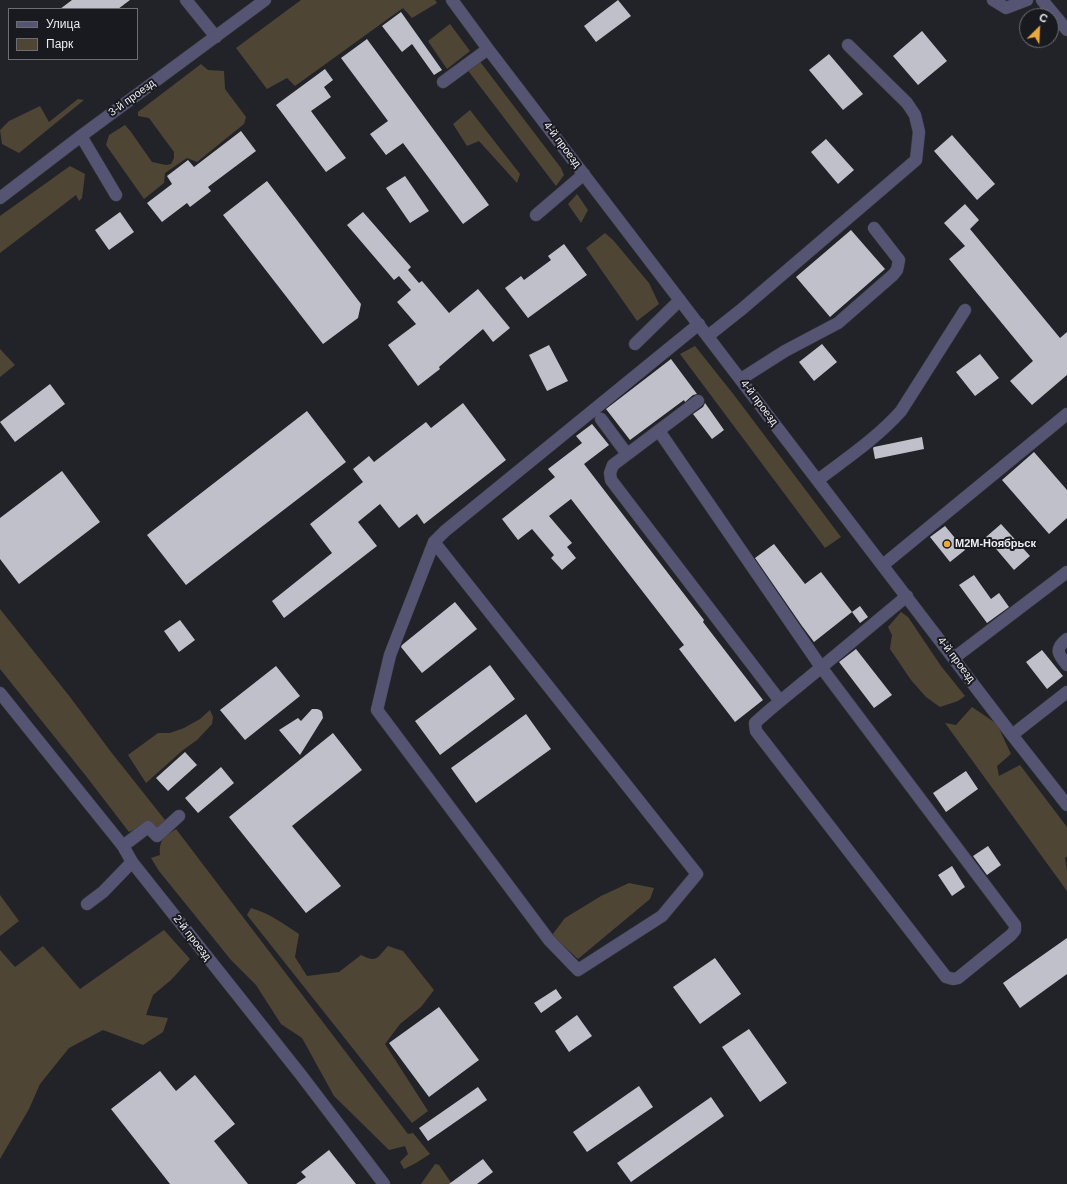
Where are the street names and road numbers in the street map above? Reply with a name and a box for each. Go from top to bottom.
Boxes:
street label: 3-й проезд [106,77,158,119]
street label: 4-й проезд [540,119,584,171]
street label: 4-й проезд [737,377,781,429]
street label: 4-й проезд [934,634,978,686]
street label: 2-й проезд [170,913,214,963]

